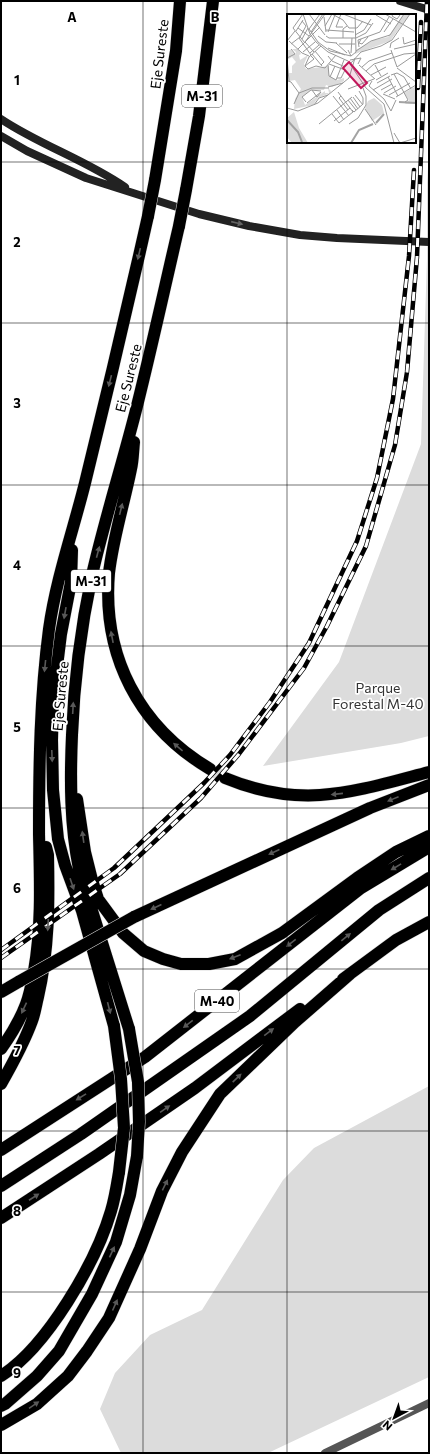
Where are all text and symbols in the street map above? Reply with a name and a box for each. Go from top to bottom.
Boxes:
text: A [67,9,77,25]
text: B [211,9,220,25]
inset map [287,14,416,143]
street label: Eje Sureste [146,18,172,90]
text: 1 [14,72,20,88]
road number: M-31 [182,85,222,107]
one-way arrow [231,220,243,226]
text: 2 [13,234,21,250]
one-way arrow [136,248,142,260]
street label: Eje Sureste [111,342,145,414]
one-way arrow [107,374,113,387]
text: 3 [13,395,21,411]
one-way arrow [118,503,124,515]
one-way arrow [96,546,102,558]
text: 4 [13,557,21,573]
road number: M-31 [71,570,111,592]
one-way arrow [62,607,68,619]
one-way arrow [109,631,115,643]
one-way arrow [42,660,49,672]
street label: Eje Sureste [48,660,72,732]
park label: Parque Forestal M-40 [332,679,424,712]
one-way arrow [70,701,76,714]
text: 5 [13,719,21,735]
one-way arrow [172,743,183,752]
one-way arrow [49,750,55,763]
one-way arrow [331,791,343,797]
one-way arrow [386,796,398,802]
one-way arrow [80,831,86,843]
one-way arrow [268,849,280,855]
one-way arrow [390,864,402,871]
one-way arrow [69,878,75,890]
text: 6 [13,880,21,896]
one-way arrow [151,904,162,910]
one-way arrow [45,919,51,932]
one-way arrow [340,933,351,942]
one-way arrow [285,939,296,948]
one-way arrow [228,955,240,961]
road number: M-40 [195,990,239,1012]
one-way arrow [21,1002,27,1014]
one-way arrow [106,1002,112,1014]
one-way arrow [183,1019,194,1028]
one-way arrow [264,1027,275,1036]
text: 7 [13,1042,21,1058]
one-way arrow [232,1073,242,1082]
one-way arrow [76,1094,87,1101]
one-way arrow [159,1105,170,1113]
one-way arrow [162,1179,168,1191]
one-way arrow [28,1193,39,1201]
text: 8 [13,1203,21,1219]
one-way arrow [109,1246,115,1257]
one-way arrow [112,1299,118,1311]
text: 9 [13,1365,21,1381]
north arrow [374,1398,414,1438]
one-way arrow [29,1401,40,1409]
text: N [380,1418,394,1434]

